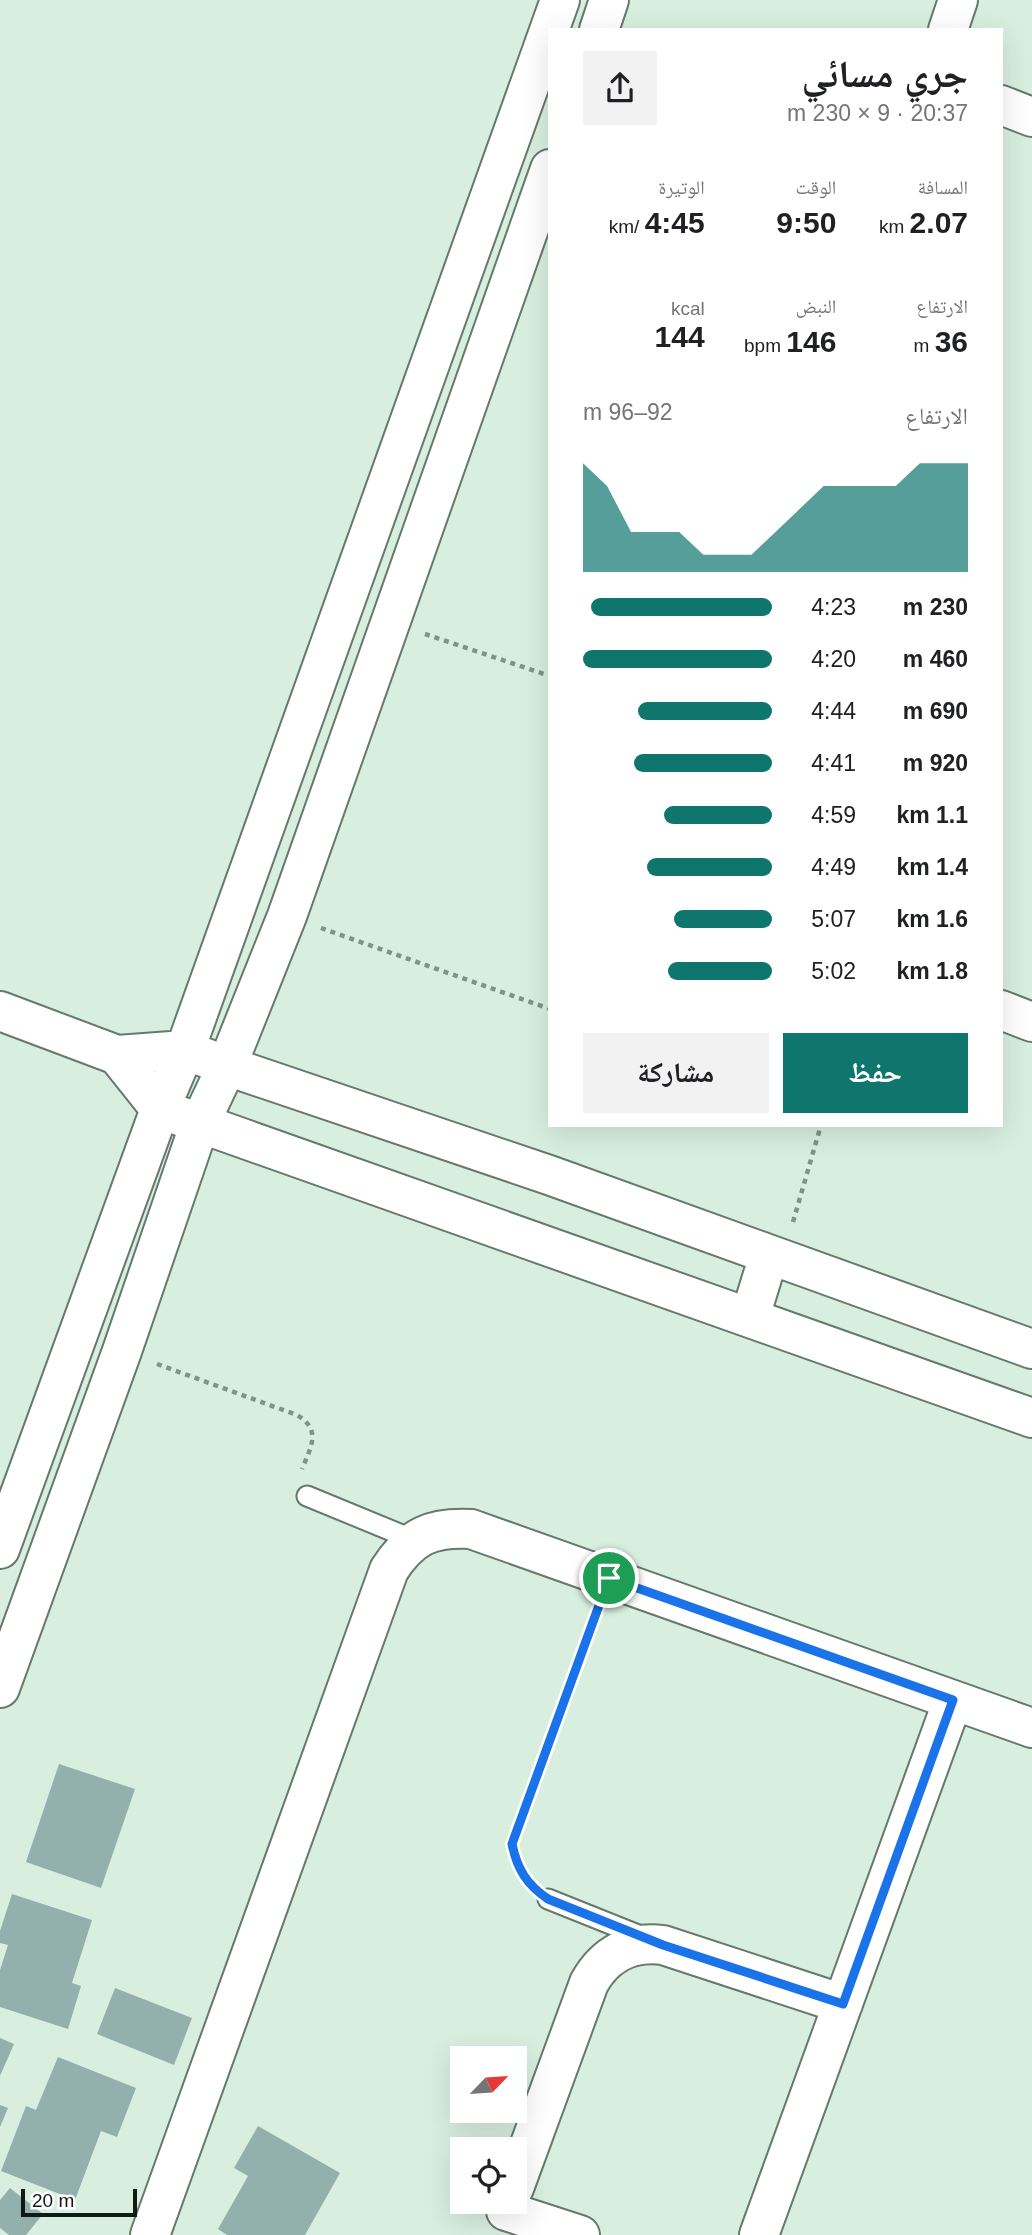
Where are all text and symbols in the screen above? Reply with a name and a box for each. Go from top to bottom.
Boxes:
button: share [583,51,657,125]
text: جري مسائي [802,53,968,95]
text: 20:37 · 9 × 230 m [787,100,968,126]
text: الوتيرة [658,177,705,198]
text: الوقت [795,177,836,198]
text: المسافة [918,177,968,198]
text: 4:45 [645,206,705,239]
text: 9:50 [776,206,836,239]
text: 2.07 [910,206,968,239]
text: /km [609,216,645,237]
text: km [879,216,910,237]
text: النبض [796,296,836,317]
text: الارتفاع [916,296,968,317]
text: kcal [671,298,705,319]
text: 144 [655,320,705,353]
text: 146 [786,325,836,358]
text: 36 [935,325,968,358]
text: bpm [744,335,786,356]
text: m [914,335,935,356]
text: 92–96 m [583,399,673,425]
text: الارتفاع [905,403,968,429]
text: 4:23 [811,594,856,620]
text: 230 m [903,594,968,620]
text: 4:20 [811,646,856,672]
text: 460 m [903,646,968,672]
text: 4:44 [811,698,856,724]
text: 690 m [903,698,968,724]
text: 4:41 [811,750,856,776]
text: 920 m [903,750,968,776]
text: 4:59 [811,802,856,828]
text: 1.1 km [896,802,968,828]
text: 4:49 [811,854,856,880]
text: 1.4 km [896,854,968,880]
text: 5:07 [811,906,856,932]
text: 1.6 km [896,906,968,932]
text: 5:02 [811,958,856,984]
text: 1.8 km [896,958,968,984]
button: مشاركة [583,1033,769,1113]
button: حفظ [783,1033,968,1113]
pin [579,1548,639,1608]
icon: arrive [590,1559,628,1597]
north arrow [450,2046,527,2123]
map controls [450,2046,527,2214]
button: locate [450,2137,527,2214]
scale bar [21,2186,136,2218]
text: 20 m [32,2190,74,2211]

